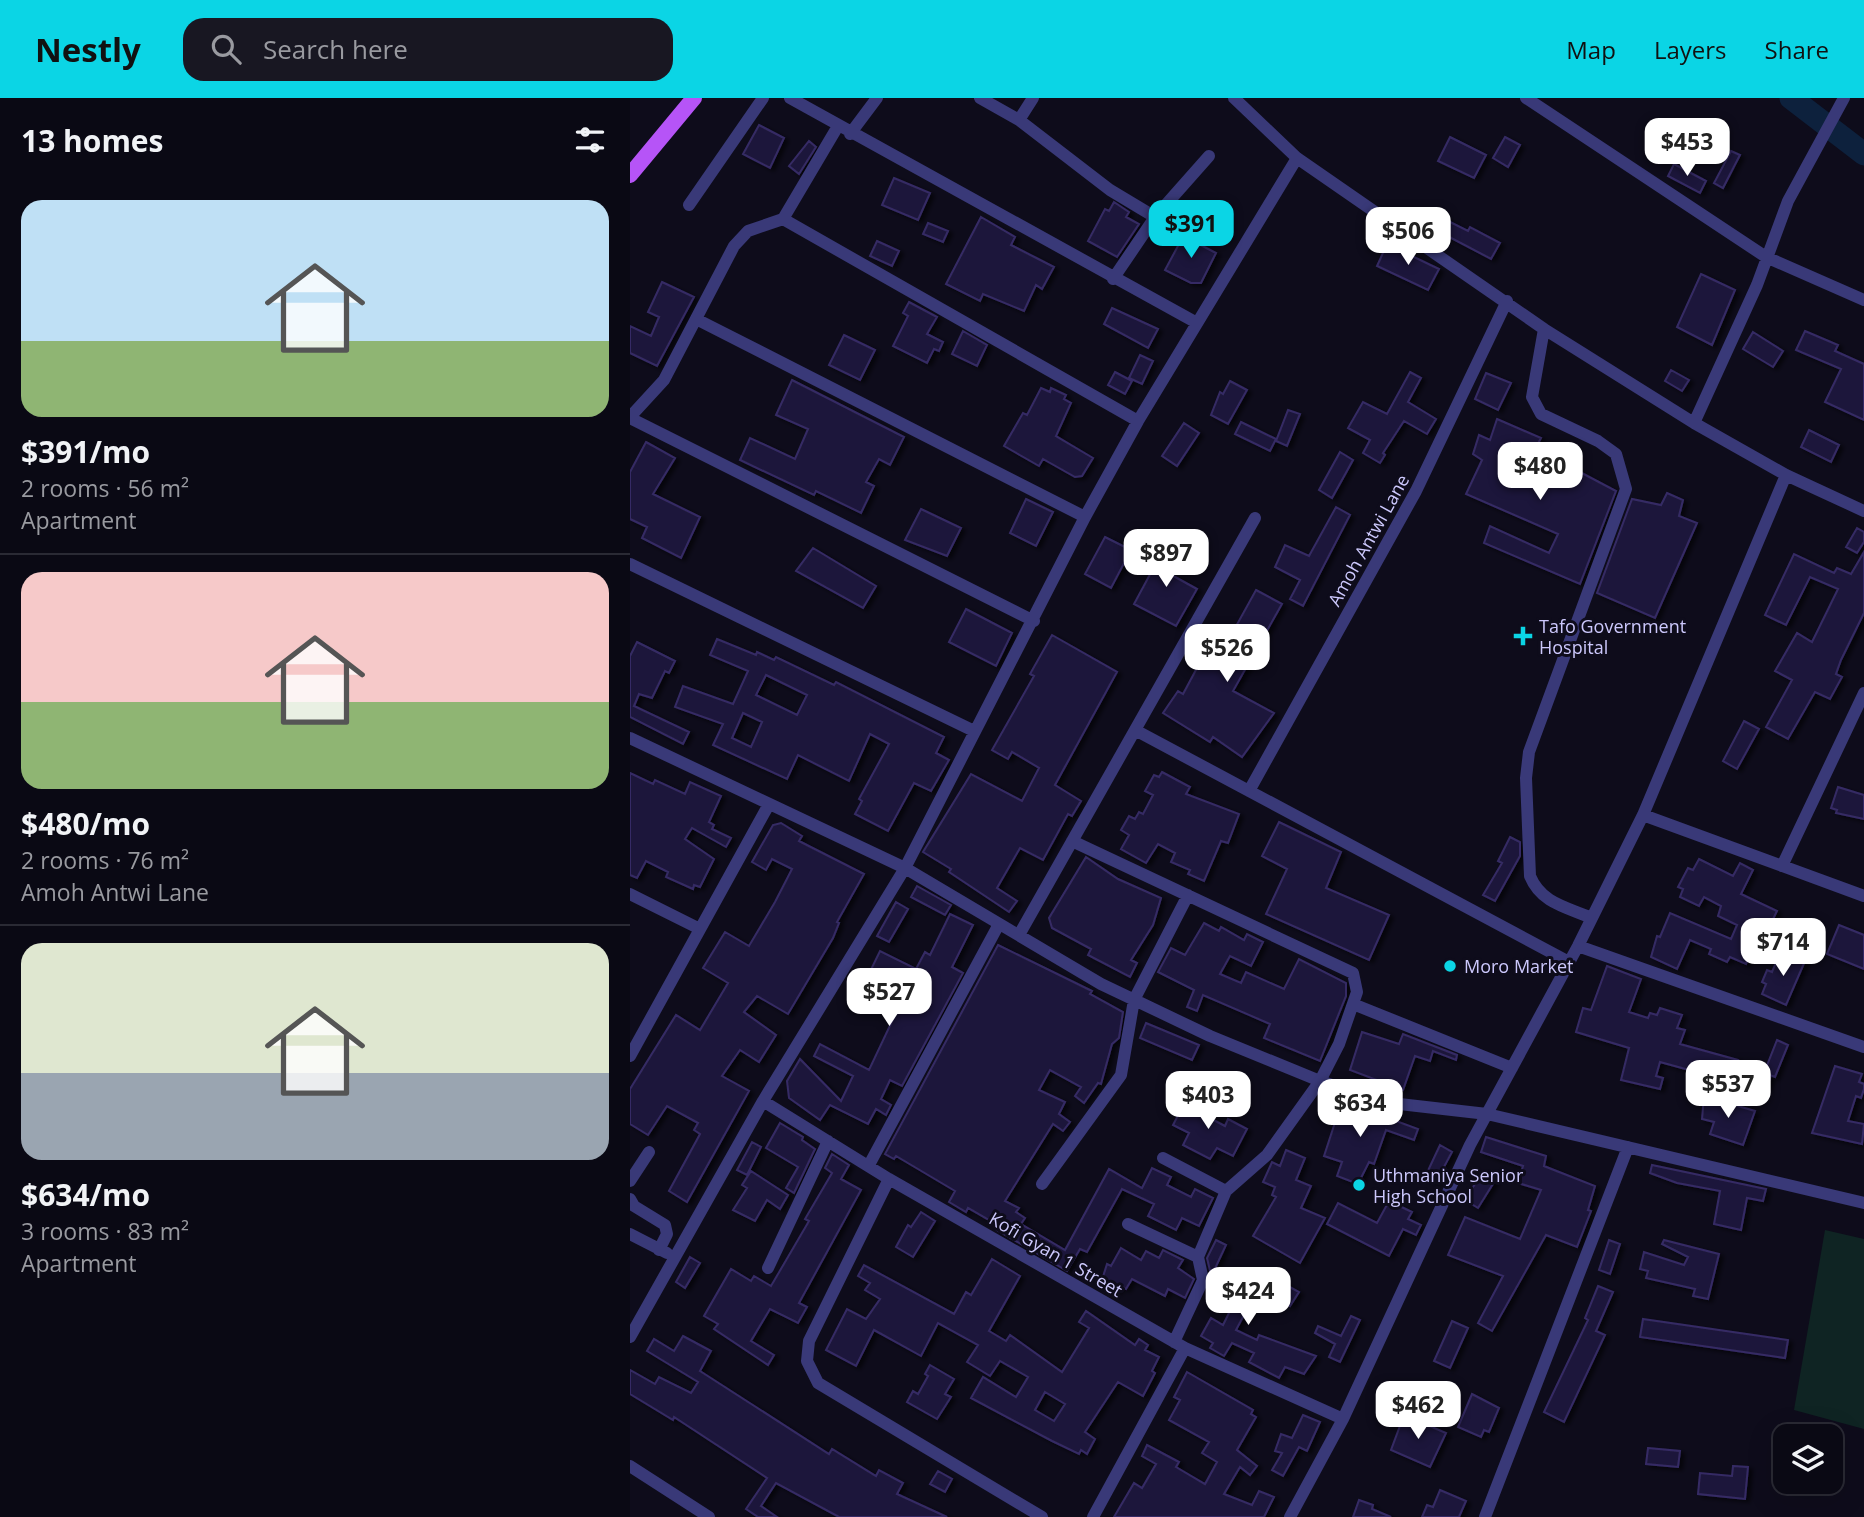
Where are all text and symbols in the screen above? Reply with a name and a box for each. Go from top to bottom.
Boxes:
search box [183,18,673,81]
text: Nestly [35,27,141,72]
icon: search [207,30,245,68]
text: Search here [263,31,408,67]
text: Map [1566,33,1616,66]
text: Layers [1654,33,1727,66]
text: Share [1765,33,1829,66]
pin: $453 [1646,118,1728,178]
text: 13 homes [21,120,164,161]
icon: filters [571,121,609,159]
text: $453 [1661,125,1713,157]
pin: $391 [1150,200,1232,260]
text: $391 [1165,207,1217,239]
pin: $506 [1367,208,1449,267]
text: $506 [1382,214,1434,246]
icon: home [252,245,378,371]
text: $391/mo [21,431,150,472]
pin: $480 [1499,442,1581,502]
text: $480 [1514,449,1566,481]
street label: Amoh Antwi Lane [1322,470,1414,610]
text: 2 rooms · 56 m² [21,472,189,504]
text: Apartment [21,504,137,536]
pin: $897 [1125,530,1207,589]
text: $897 [1140,536,1192,568]
place label: Tafo Government Hospital [1539,614,1686,659]
icon: home [252,617,378,743]
pin: $526 [1186,624,1268,684]
marker: Tafo Government Hospital [1513,626,1533,646]
text: $526 [1201,631,1253,663]
text: $480/mo [21,803,150,844]
text: 2 rooms · 76 m² [21,844,189,876]
text: Amoh Antwi Lane [21,876,209,908]
pin: $714 [1742,918,1824,978]
text: $714 [1757,925,1809,957]
place label: Moro Market [1464,954,1573,978]
marker: Moro Market [1442,958,1458,974]
pin: $527 [848,968,930,1028]
text: $527 [863,975,915,1007]
icon: home [252,988,378,1114]
pin: $537 [1687,1060,1769,1120]
text: $537 [1702,1067,1754,1099]
pin: $403 [1167,1072,1249,1131]
text: $403 [1182,1078,1234,1110]
pin: $634 [1319,1080,1401,1139]
text: $634 [1334,1086,1386,1118]
place label: Uthmaniya Senior High School [1373,1163,1524,1208]
text: $634/mo [21,1174,150,1215]
marker: Uthmaniya Senior High School [1351,1177,1367,1193]
street label: Kofi Gyan 1 Street [985,1206,1127,1302]
text: 3 rooms · 83 m² [21,1215,189,1247]
text: Apartment [21,1247,137,1279]
pin: $424 [1207,1268,1289,1327]
text: $424 [1222,1274,1274,1306]
pin: $462 [1377,1382,1459,1441]
text: $462 [1392,1388,1444,1420]
map controls [1773,1424,1843,1494]
button: layers [1773,1424,1843,1494]

